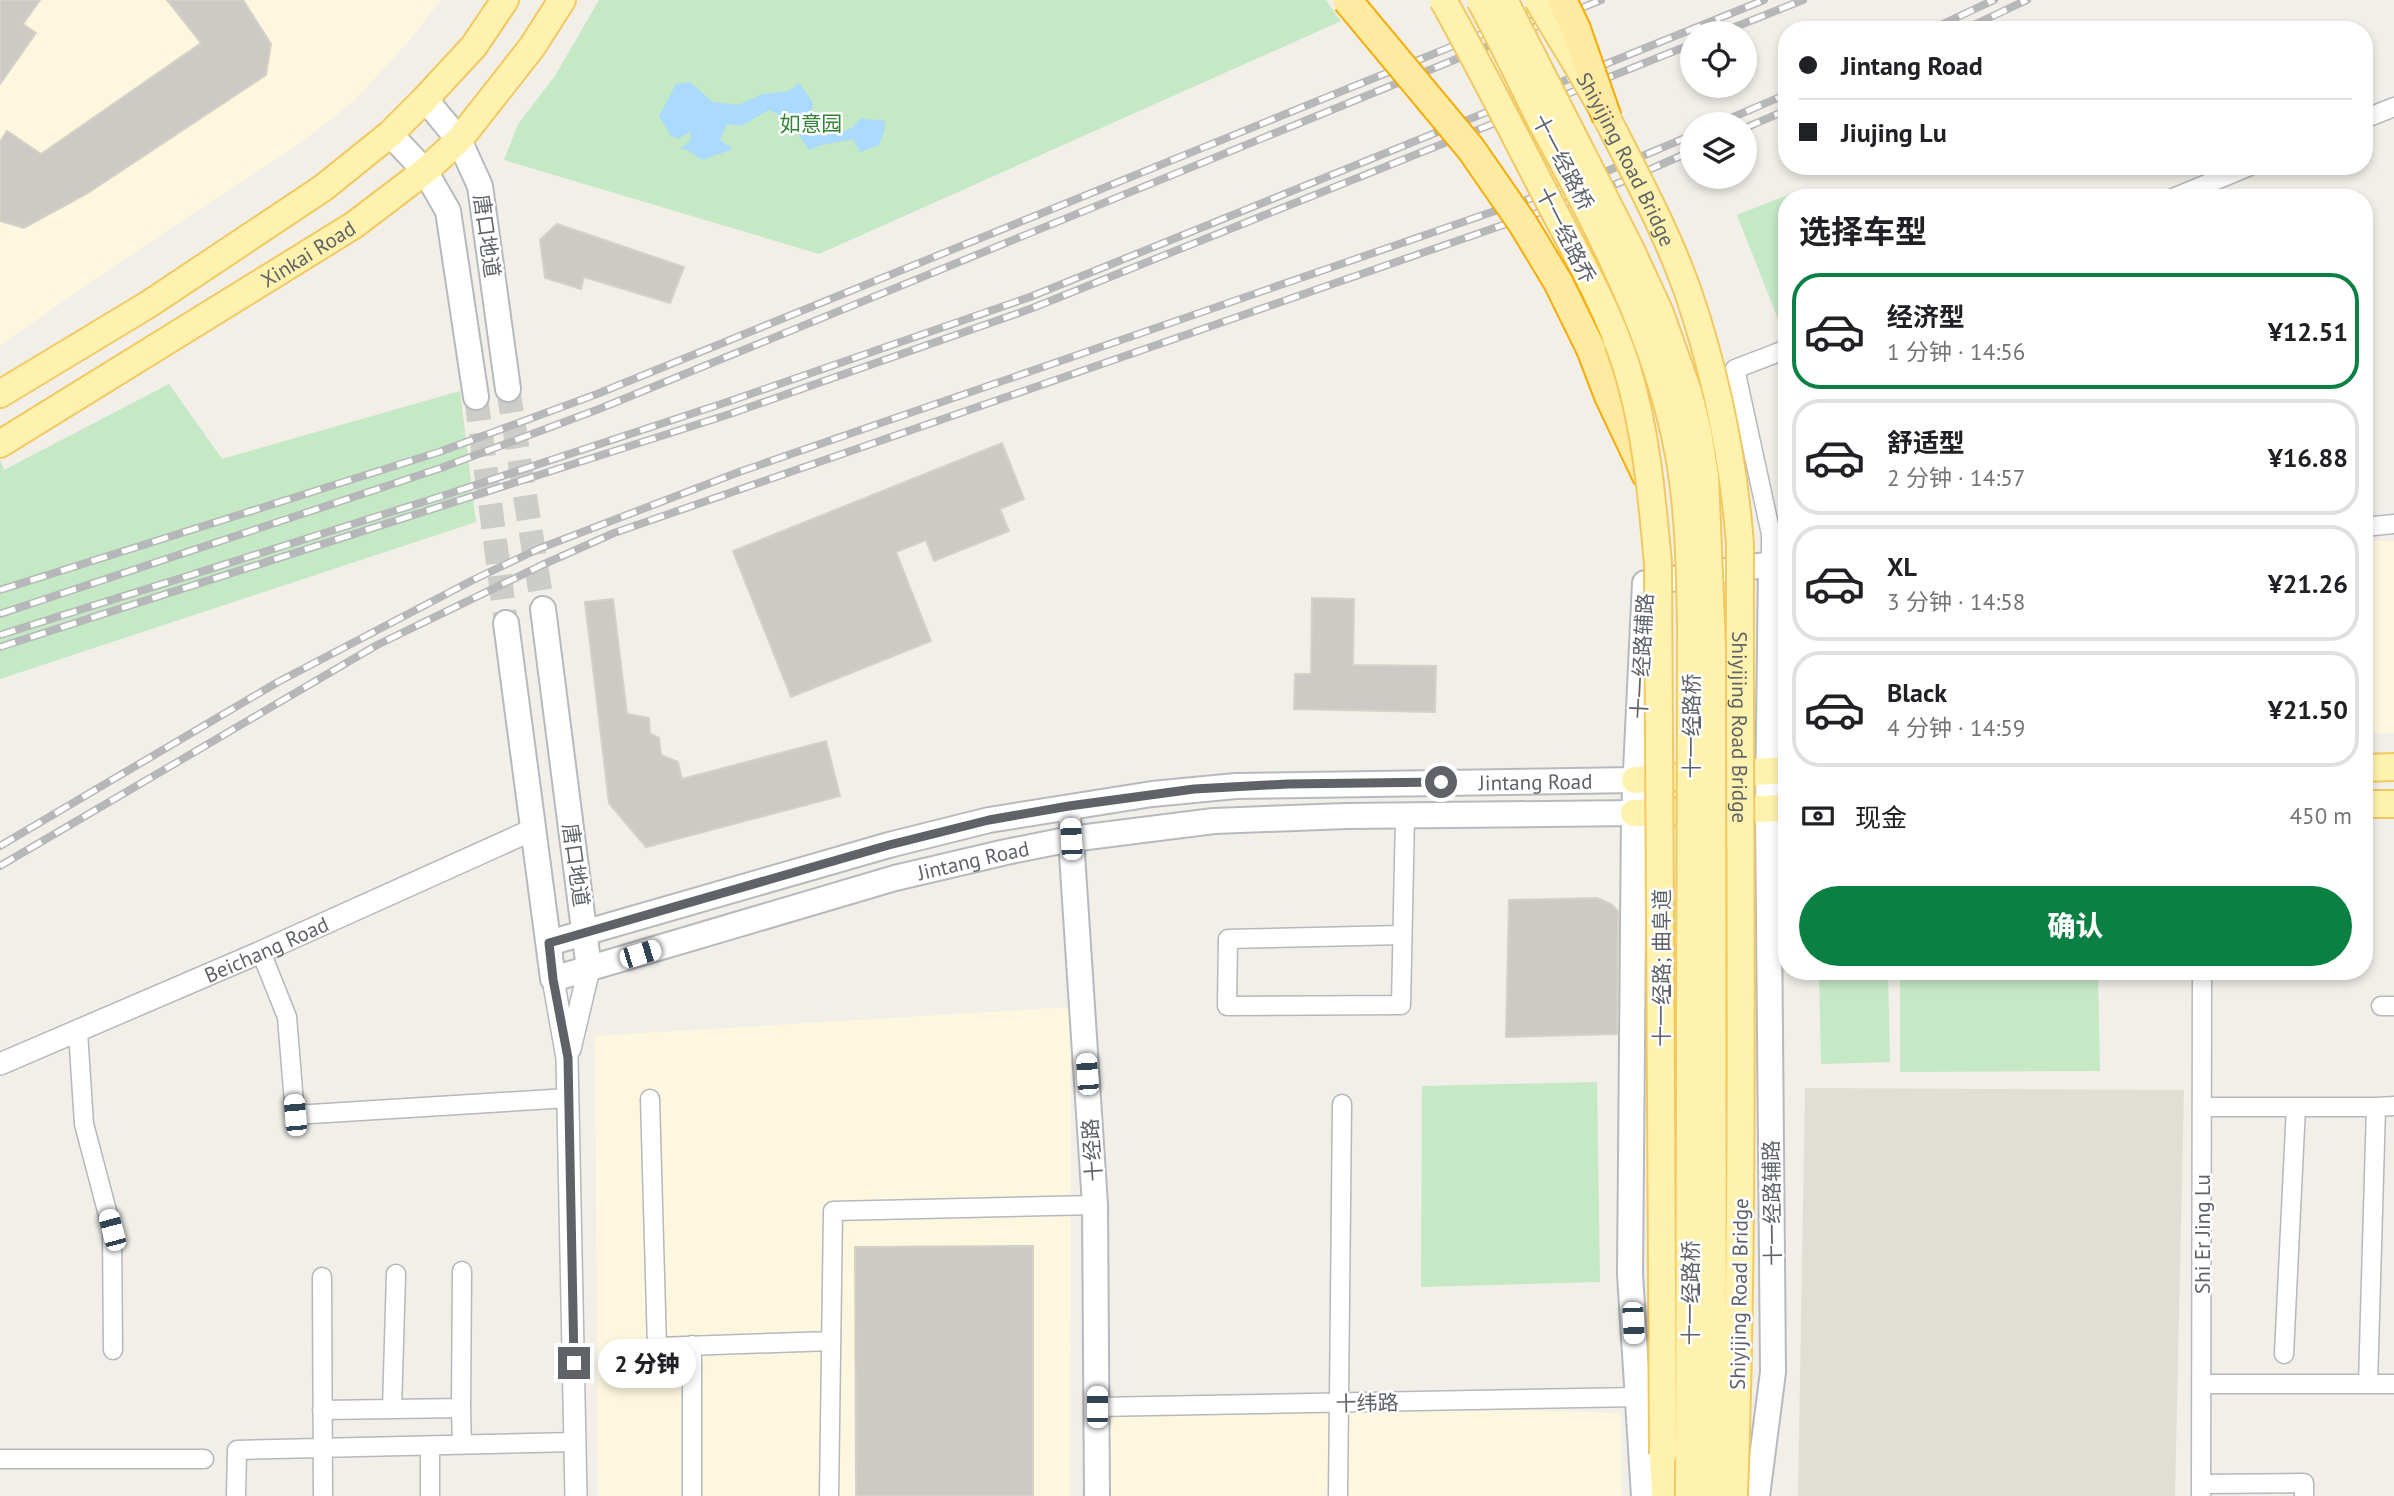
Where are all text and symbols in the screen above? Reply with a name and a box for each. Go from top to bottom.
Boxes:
map controls [1680,21,1757,189]
button: locate [1680,21,1757,98]
text: Jintang Road [1841,49,1983,82]
street label: Shiyijing Road Bridge [1571,67,1682,250]
street label: 十一经路桥 [1526,109,1600,215]
park label: 如意园 [780,110,843,137]
button: layers [1680,112,1757,189]
text: Jiujing Lu [1841,116,1947,149]
street label: 十一经路乔 [1530,182,1602,288]
street label: 唐口地道 [468,193,506,279]
text: 选择车型 [1799,210,1927,252]
street label: Xinkai Road [256,214,360,293]
icon: car [1803,300,1866,363]
text: 经济型 [1887,300,1965,333]
text: ¥12.51 [2268,315,2348,348]
text: 1 分钟 · 14:56 [1887,337,2025,366]
icon: car [1803,426,1866,489]
text: 舒适型 [1887,426,1965,459]
text: ¥16.88 [2268,441,2348,474]
text: 2 分钟 · 14:57 [1887,463,2025,492]
text: XL [1887,550,1917,583]
icon: car [1803,552,1866,615]
text: ¥21.26 [2268,567,2348,600]
text: 3 分钟 · 14:58 [1887,587,2025,616]
street label: 十一经路辅路 [1625,592,1659,720]
street label: Shiyijing Road Bridge [1726,631,1754,823]
street label: 十一经路桥 [1678,674,1705,779]
text: Black [1887,676,1947,709]
icon: car [1803,678,1866,741]
text: ¥21.50 [2268,693,2348,726]
text: 4 分钟 · 14:59 [1887,713,2025,742]
route start [1425,766,1457,798]
street label: Jintang Road [1478,767,1593,796]
icon: cash [1799,797,1837,835]
text: 现金 [1855,801,1907,834]
text: 450 m [2290,801,2352,830]
car [1060,817,1083,861]
street label: 唐口地道 [557,822,595,908]
street label: Jintang Road [914,834,1031,886]
button: 确认 [1799,886,2352,966]
street label: 十一经路; 曲阜道 [1648,889,1675,1047]
street label: Beichang Road [200,910,333,988]
car [617,938,664,970]
car [1076,1052,1099,1096]
car [283,1093,308,1137]
street label: 十经路 [1076,1118,1108,1182]
street label: 十一经路辅路 [1757,1140,1787,1266]
street label: Shi Er Jing Lu [2189,1174,2216,1294]
street label: Shiyijing Road Bridge [1724,1198,1754,1390]
car [97,1207,128,1253]
street label: 十一经路桥 [1677,1241,1704,1346]
car [1622,1301,1645,1345]
callout: 2 分钟 [598,1338,696,1388]
route end [558,1347,590,1379]
text: 2 分钟 [615,1349,679,1378]
car [1087,1386,1108,1428]
street label: 十纬路 [1335,1389,1399,1417]

